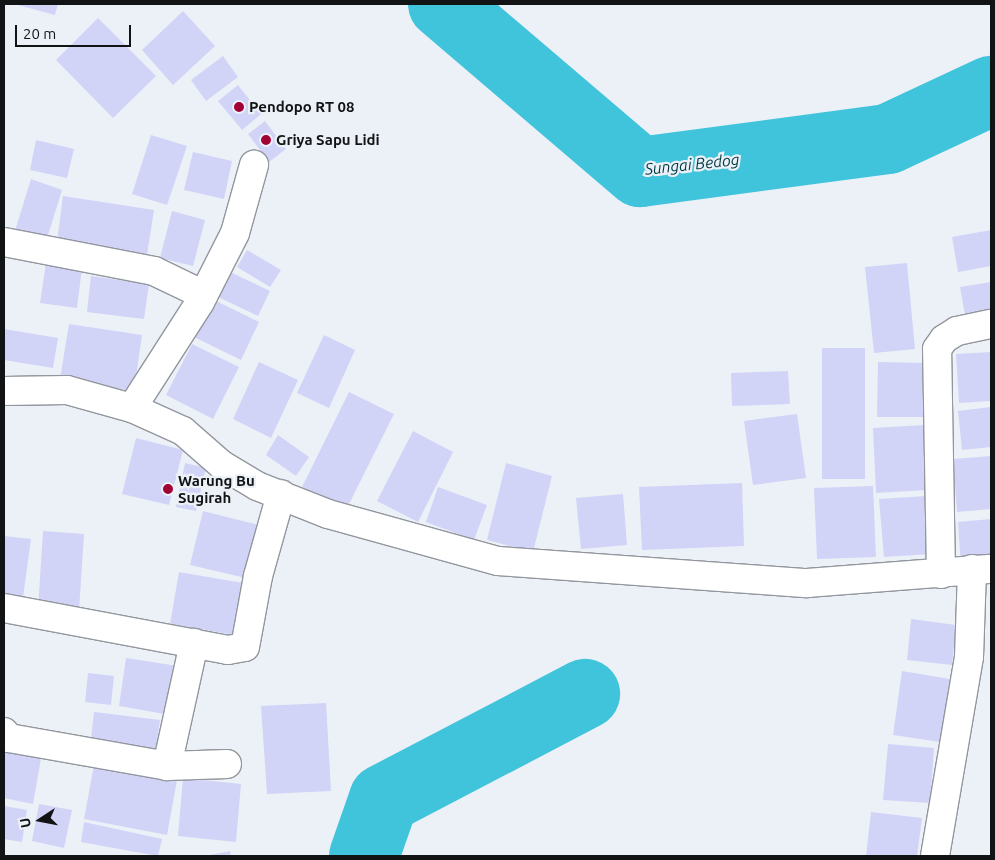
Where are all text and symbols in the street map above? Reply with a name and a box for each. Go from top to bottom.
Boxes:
scale bar [18,15,134,47]
text: 20 m [23,25,56,42]
place label: Pendopo RT 08 [249,98,354,116]
marker: Pendopo RT 08 [233,101,245,113]
place label: Griya Sapu Lidi [276,131,380,149]
marker: Griya Sapu Lidi [260,134,272,146]
water label: Sungai Bedog [644,149,740,179]
place label: Warung Bu Sugirah [178,471,255,506]
marker: Warung Bu Sugirah [162,483,174,495]
north arrow [15,795,65,845]
text: U [16,817,34,829]

